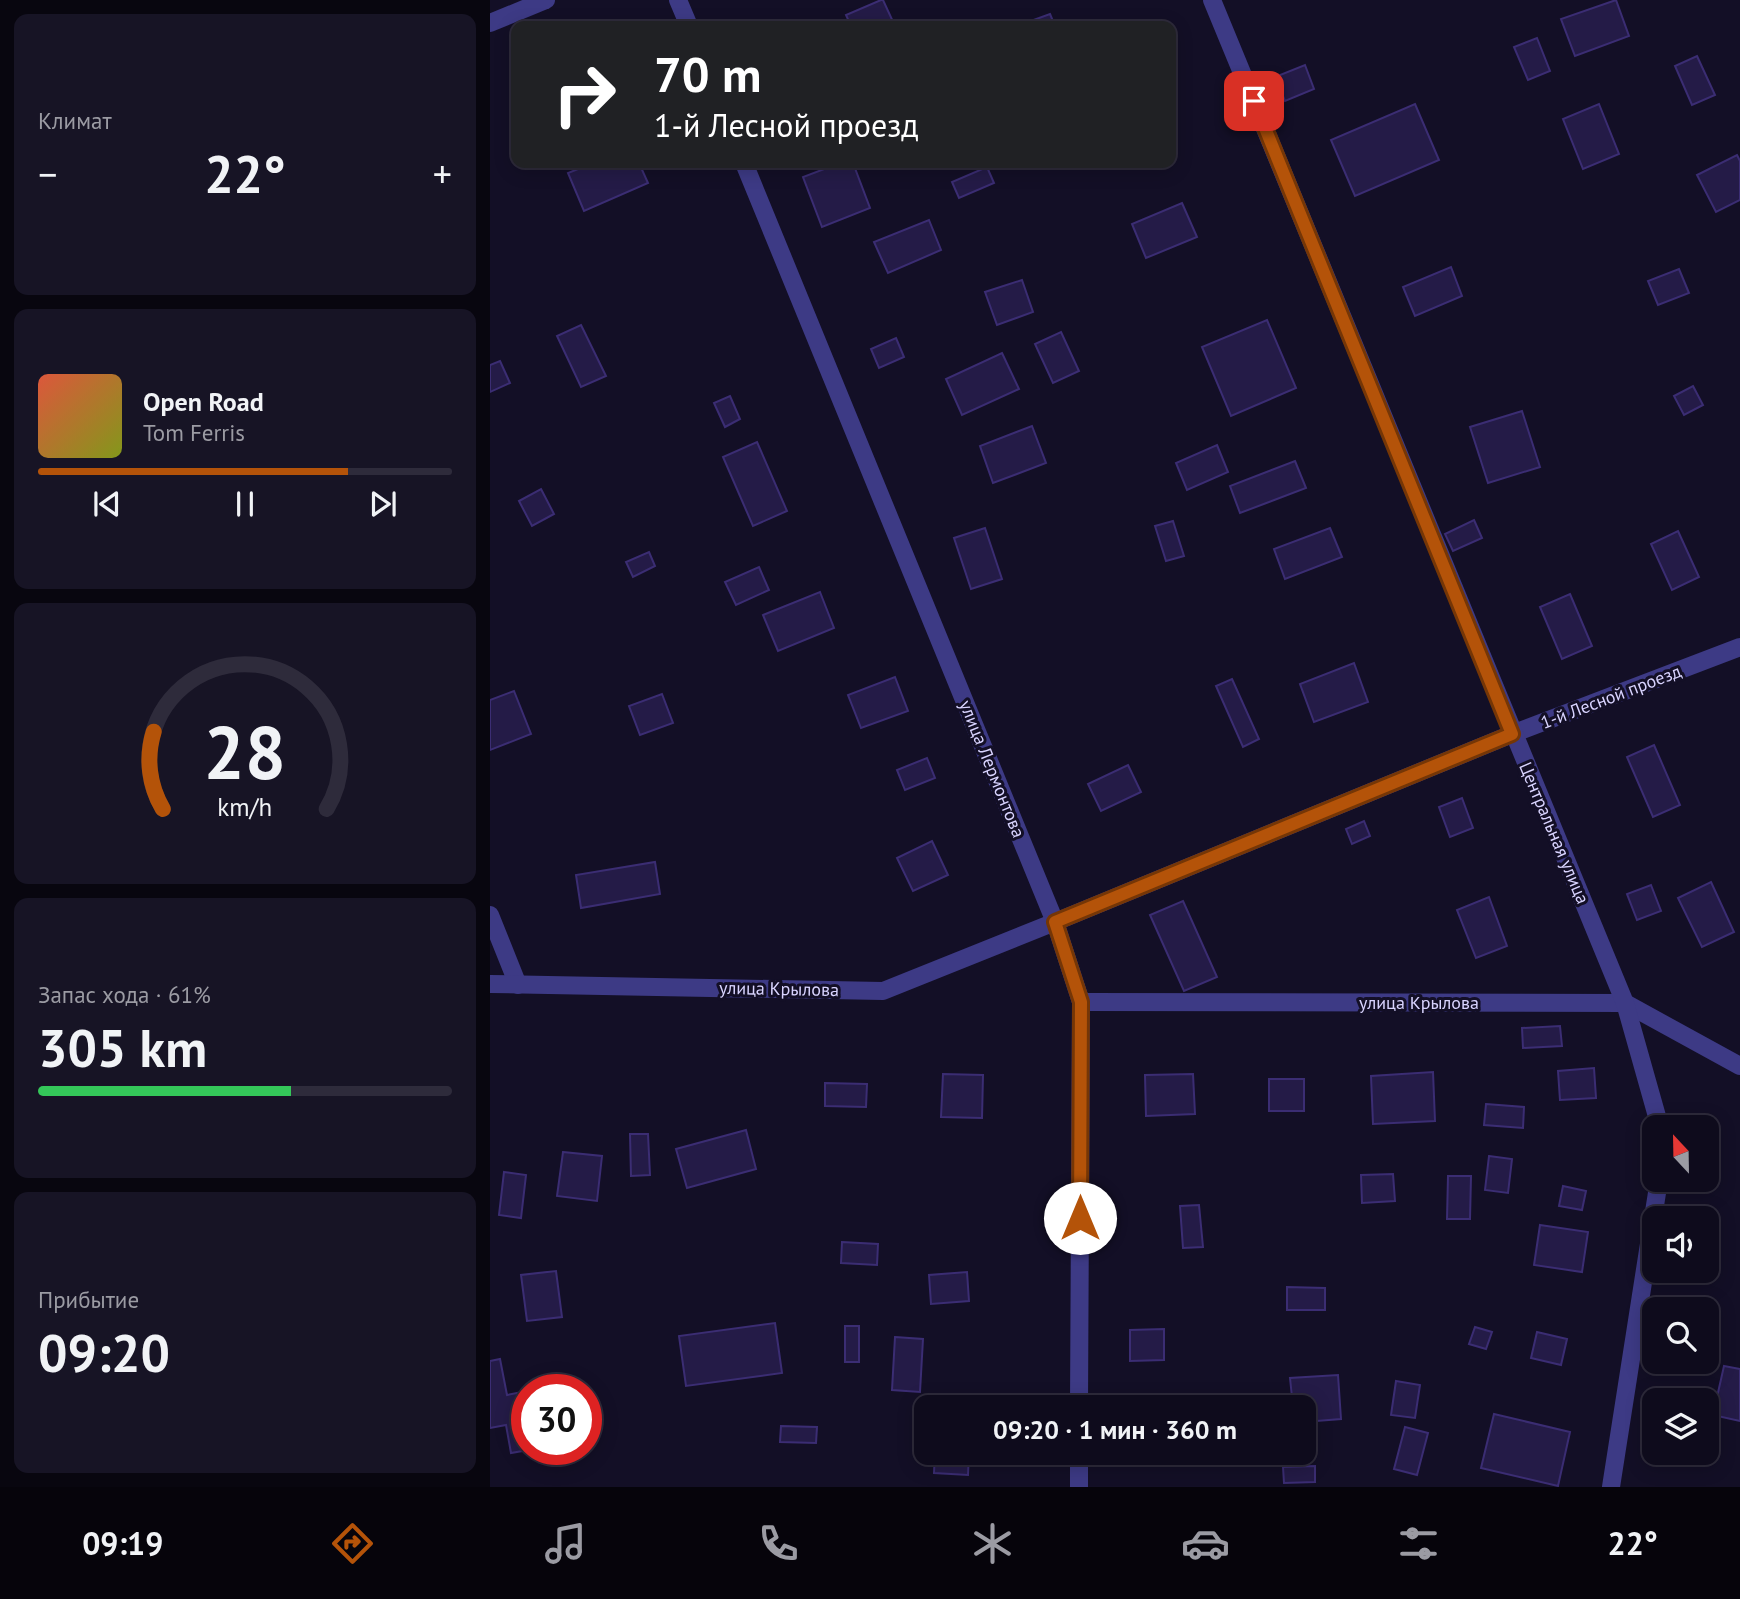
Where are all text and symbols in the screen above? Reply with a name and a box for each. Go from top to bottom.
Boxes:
text: 70 m [654,42,761,106]
icon: right [539,49,630,140]
pin [1224,71,1284,131]
icon: arrive [1235,82,1273,120]
text: 1-й Лесной проезд [654,104,919,146]
text: Климат [38,106,112,135]
text: 22° [204,140,286,207]
text: − [38,149,57,198]
text: + [433,149,452,198]
text: Open Road [143,385,264,418]
text: Tom Ferris [143,418,245,447]
icon: previous [88,485,126,523]
icon: pause [226,485,264,523]
icon: next [364,485,402,523]
street label: 1-й Лесной проезд [1537,659,1685,734]
street label: улица Лермонтова [954,697,1030,841]
text: 28 [204,706,286,800]
street label: Центральная улица [1514,758,1595,907]
text: km/h [218,791,272,823]
street label: улица Крылова [719,976,839,1001]
text: Запас хода · 61% [38,980,211,1009]
street label: улица Крылова [1359,991,1479,1014]
text: 305 km [38,1014,207,1081]
north arrow [1642,1115,1718,1192]
map controls [1642,1115,1719,1465]
position arrow [1043,1181,1117,1255]
button: sound [1642,1206,1719,1283]
text: Прибытие [38,1285,139,1314]
button: search [1642,1297,1719,1374]
text: 09:20 [38,1319,170,1386]
speed limit sign: 30 [511,1374,602,1465]
button: layers [1642,1388,1719,1465]
text: 09:20 · 1 мин · 360 m [993,1413,1237,1446]
icon: directions [328,1519,377,1568]
icon: music [541,1519,590,1568]
icon: phone [754,1519,803,1568]
icon: climate [968,1519,1017,1568]
icon: car [1181,1519,1230,1568]
icon: filters [1394,1519,1443,1568]
text: 09:19 [82,1522,163,1564]
text: 22° [1608,1522,1658,1564]

